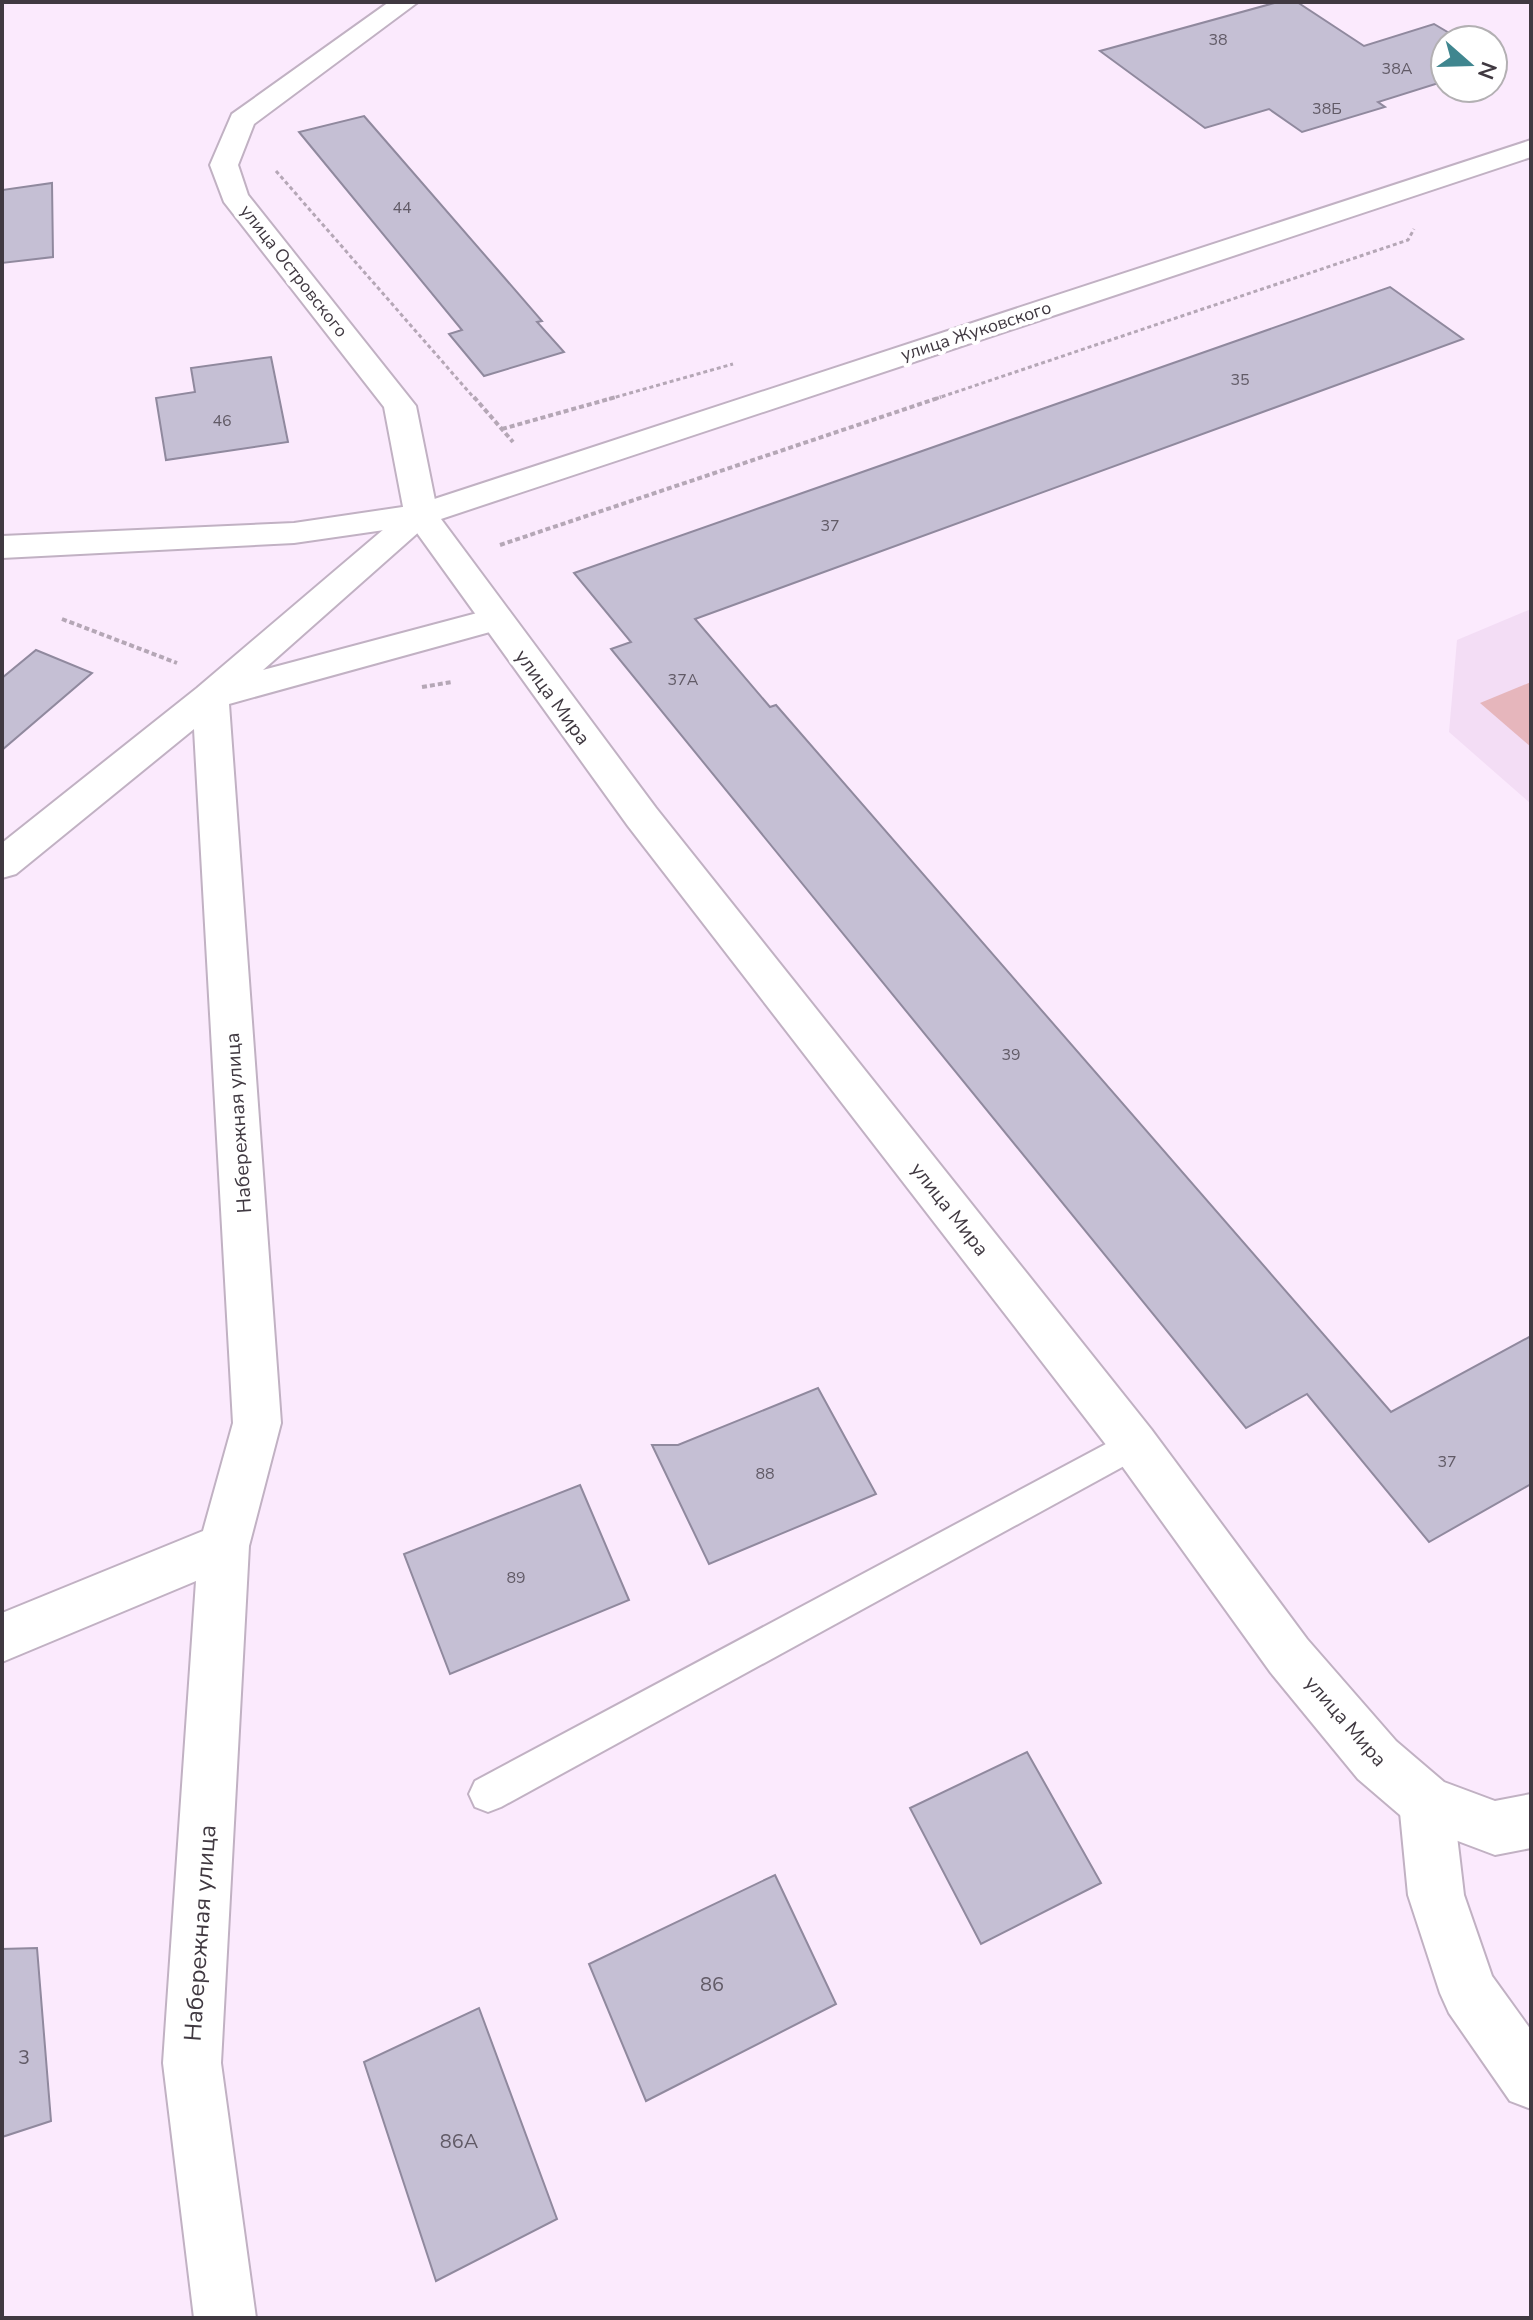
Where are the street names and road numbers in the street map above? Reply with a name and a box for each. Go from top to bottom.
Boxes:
street label: улица Островского [235,200,353,342]
street label: улица Жуковского [898,295,1054,367]
street label: улица Мира [509,644,597,751]
street label: Набережная улица [219,1032,258,1214]
street label: улица Мира [904,1157,995,1262]
street label: улица Мира [1299,1670,1393,1773]
street label: Набережная улица [176,1824,224,2042]

